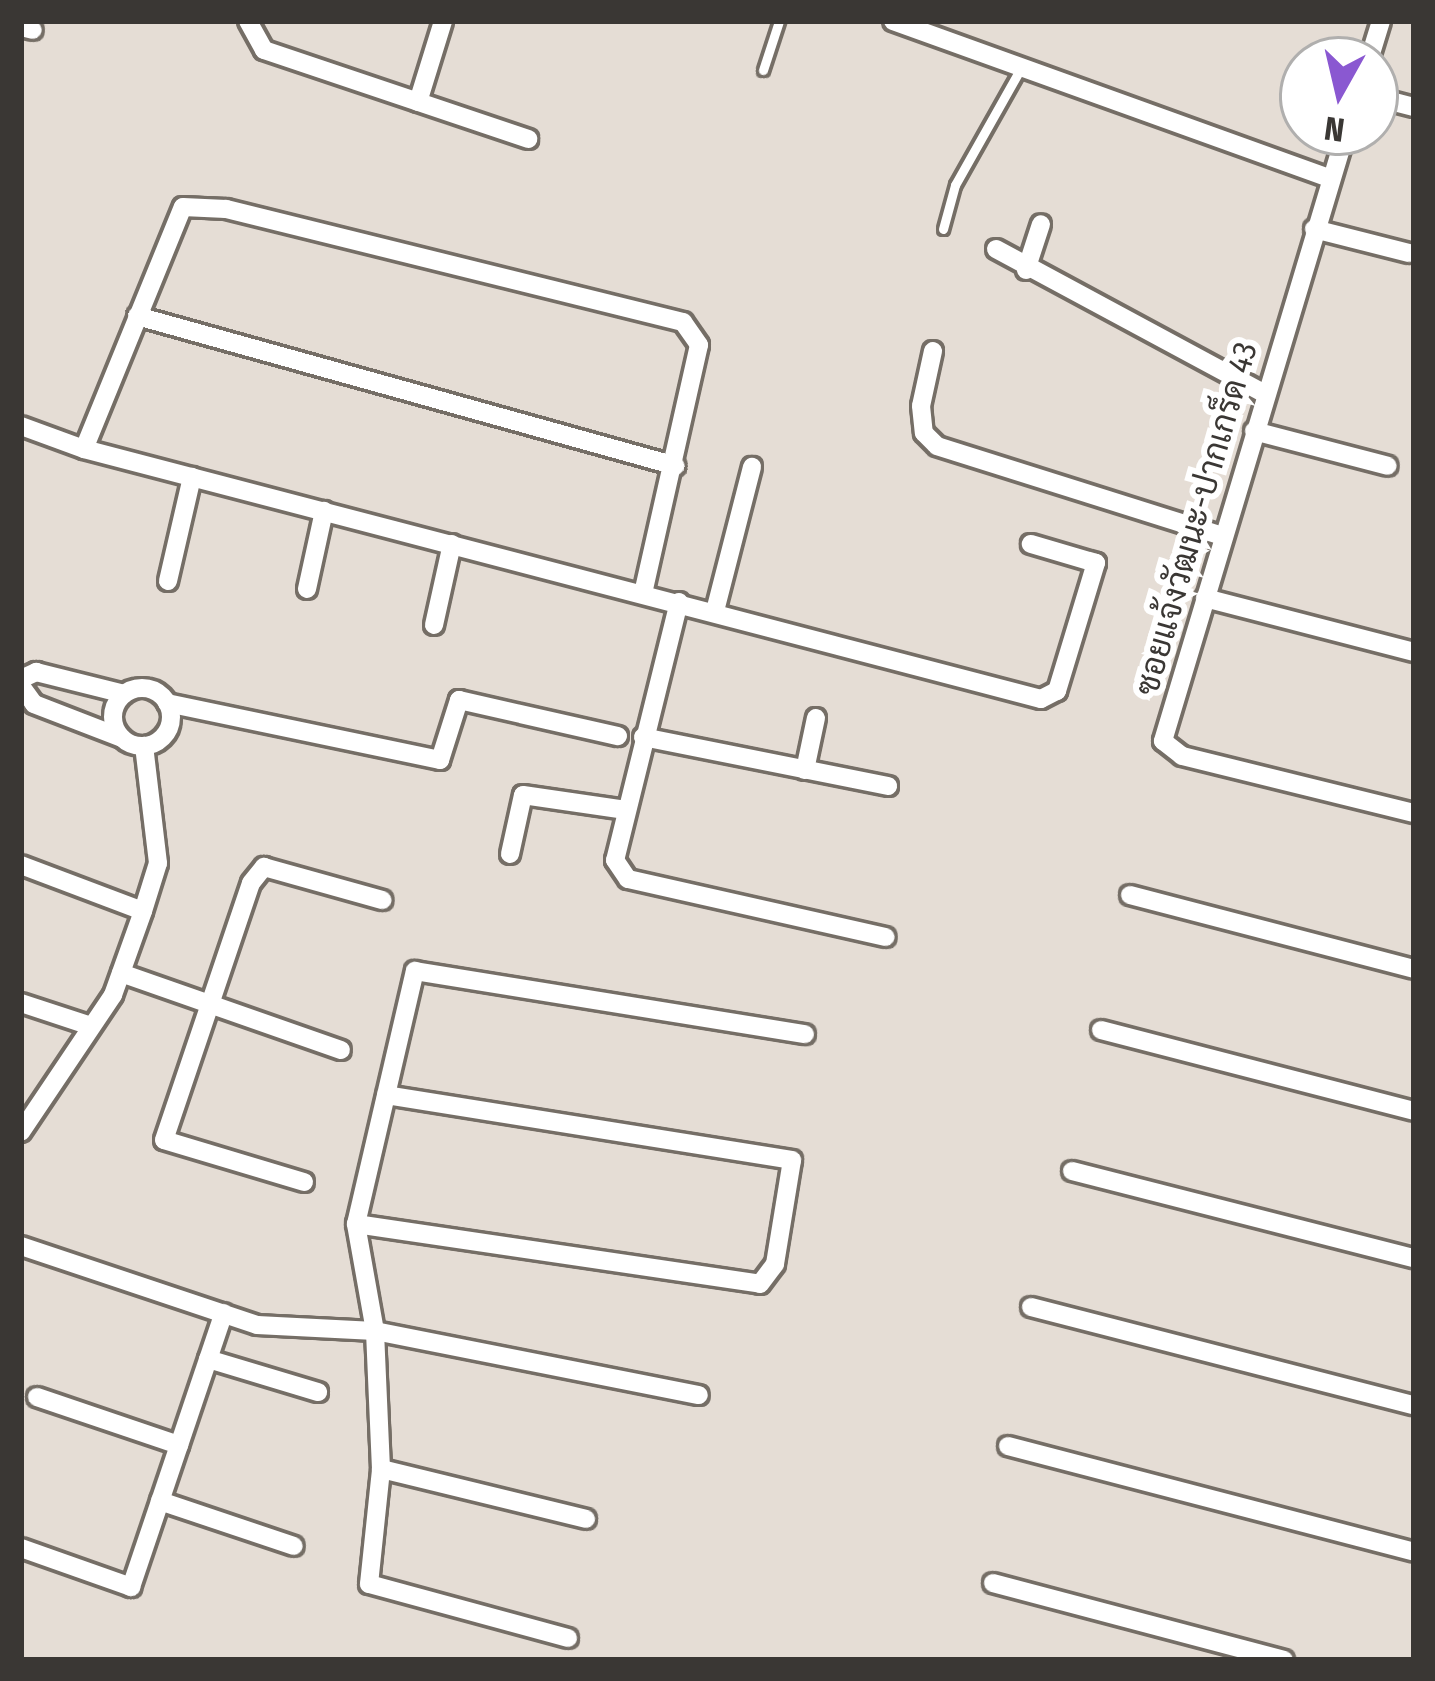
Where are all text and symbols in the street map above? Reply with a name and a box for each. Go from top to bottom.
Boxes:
north arrow [1279,36,1399,156]
text: N [1322,107,1347,150]
street label: ซอยแจ้งวัฒนะ-ปากเกร็ด 43 [1128,338,1266,700]

